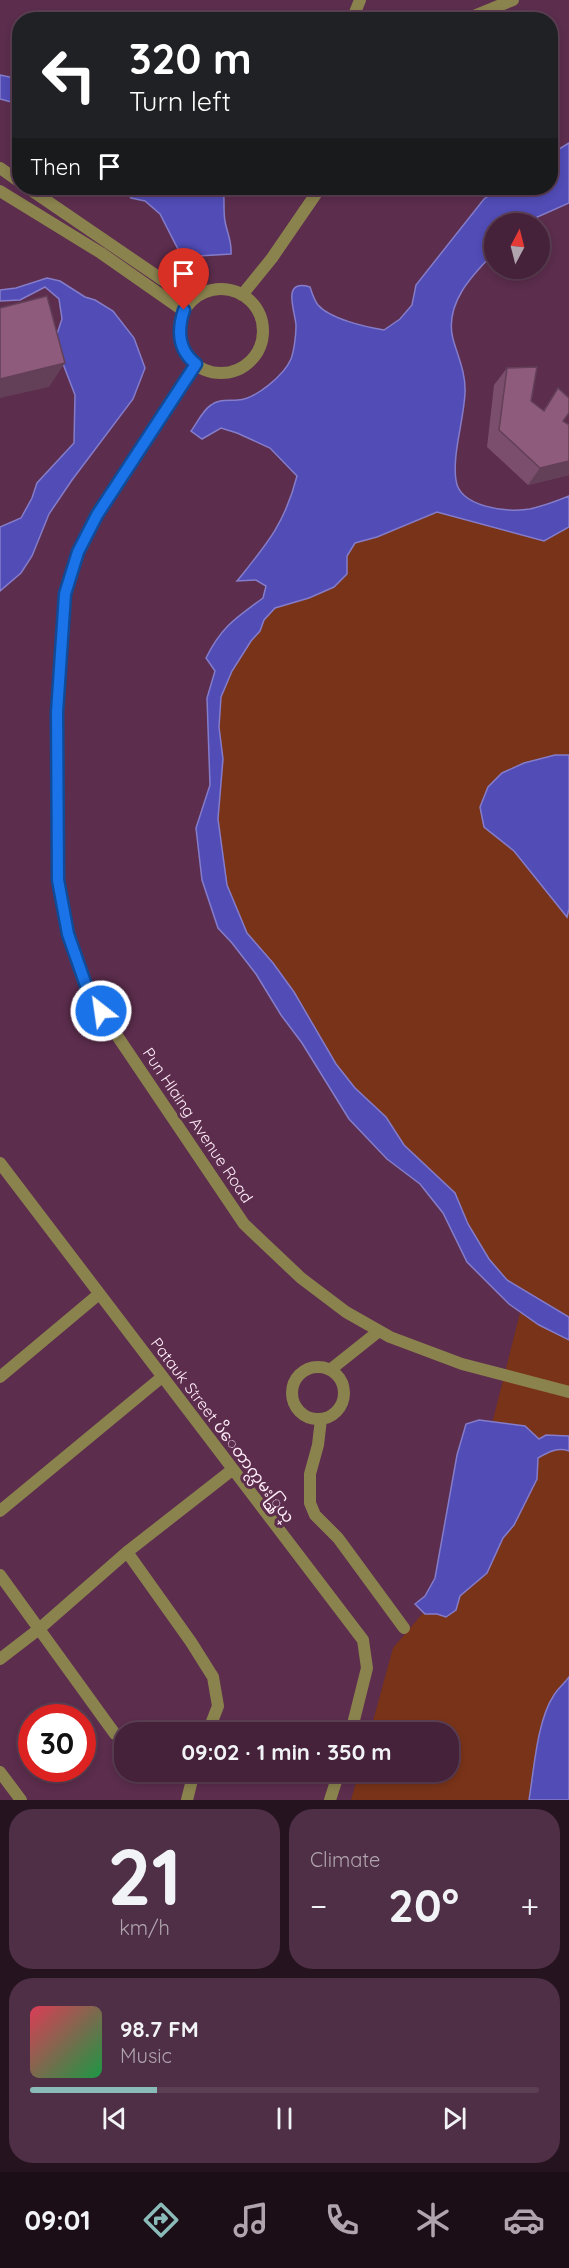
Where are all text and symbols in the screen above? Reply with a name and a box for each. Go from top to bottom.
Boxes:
text: 320 m [129,32,252,85]
icon: left [30,36,108,114]
text: Turn left [129,84,231,118]
icon: arrive [93,150,126,183]
text: Then [30,153,81,181]
north arrow [484,213,550,279]
map controls [484,213,550,279]
pin [158,248,209,310]
icon: arrive [167,257,200,290]
position arrow [69,979,133,1043]
street label: Pun Hlaing Avenue Road [139,1044,257,1206]
street label: Patauk Street ပိေတာက္လမး္သြယ္ [144,1333,300,1529]
speed limit sign: 30 [18,1704,96,1782]
text: 09:02 · 1 min · 350 m [181,1738,392,1766]
text: 21 [107,1827,182,1925]
text: Climate [310,1847,380,1872]
text: 20° [388,1877,459,1933]
text: − [310,1885,327,1926]
text: + [520,1885,539,1926]
text: km/h [119,1915,170,1940]
text: 98.7 FM [120,2015,199,2043]
text: Music [120,2043,172,2068]
icon: previous [98,2102,131,2135]
icon: pause [268,2102,301,2135]
icon: next [438,2102,471,2135]
icon: directions [140,2199,182,2241]
icon: music [230,2199,272,2241]
icon: phone [321,2199,363,2241]
icon: climate [412,2199,454,2241]
icon: car [503,2199,545,2241]
text: 09:01 [24,2203,91,2237]

